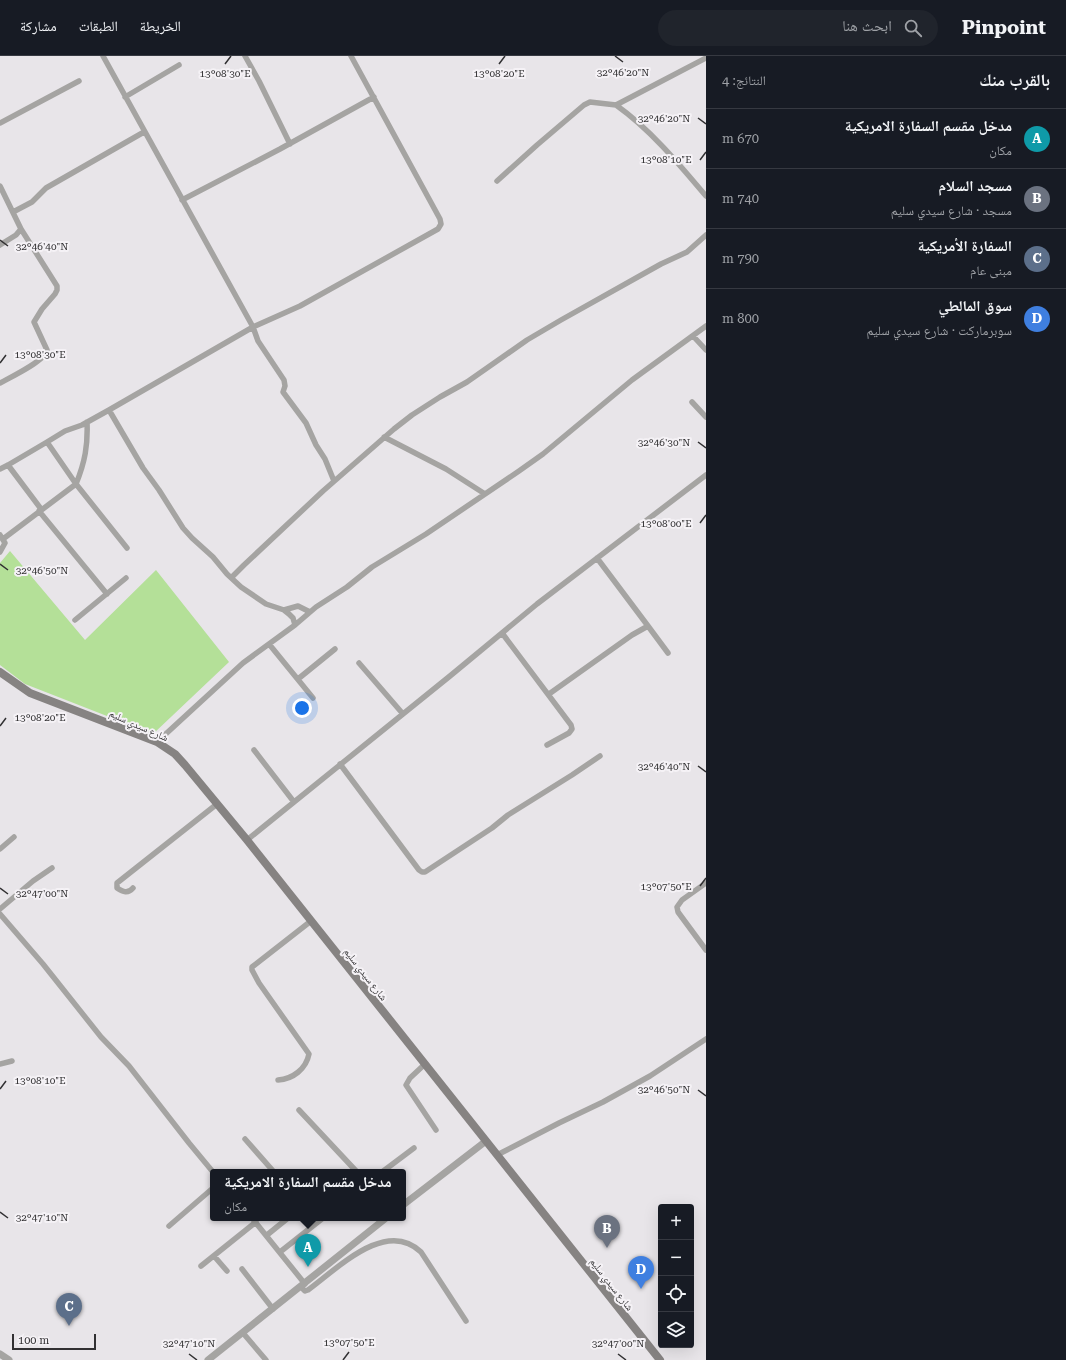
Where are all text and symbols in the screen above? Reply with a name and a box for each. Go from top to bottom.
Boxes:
search box [658,10,938,46]
text: Pinpoint [962,16,1046,39]
text: ابحث هنا [842,17,892,35]
icon: search [902,17,924,39]
text: مشاركة [20,18,57,34]
text: الطبقات [79,18,118,34]
text: الخريطة [140,18,181,34]
text: 32°46'20"N [597,67,649,78]
text: 13°08'30"E [199,68,251,79]
text: 13°08'20"E [473,68,525,79]
text: بالقرب منك [979,70,1050,90]
text: النتائج: 4 [722,73,766,88]
text: 32°46'20"N [638,113,690,124]
text: مدخل مقسم السفارة الامريكية [845,117,1012,135]
text: 670 m [722,131,759,146]
text: A [1032,131,1042,146]
text: مكان [989,143,1012,158]
text: 13°08'10"E [640,154,692,165]
text: مسجد السلام [939,177,1012,195]
text: 740 m [722,191,759,206]
text: B [1032,191,1042,206]
text: مسجد · شارع سيدي سليم [891,203,1012,218]
text: السفارة الأمريكية [918,237,1012,255]
text: 32°46'40"N [16,241,68,252]
text: 790 m [722,251,759,266]
text: C [1032,251,1042,266]
text: مبنى عام [970,263,1012,278]
text: سوق المالطي [938,297,1012,315]
text: 800 m [722,311,759,326]
text: D [1032,311,1042,326]
text: سوبرماركت · شارع سيدي سليم [866,323,1012,338]
text: 13°08'30"E [14,349,66,360]
text: 32°46'30"N [638,437,690,448]
text: 13°08'00"E [640,518,692,529]
text: 32°46'50"N [16,565,68,576]
your location [292,698,312,718]
street label: شارع سيدي سليم [107,708,170,746]
text: 13°08'20"E [14,712,66,723]
text: 32°46'40"N [638,761,690,772]
text: 13°07'50"E [640,881,692,892]
text: 32°47'00"N [16,888,68,899]
street label: شارع سيدي سليم [340,946,390,1004]
text: 13°08'10"E [14,1075,66,1086]
text: 32°46'50"N [638,1084,690,1095]
popup [210,1169,406,1221]
text: مدخل مقسم السفارة الامريكية [224,1173,392,1191]
text: مكان [224,1199,247,1214]
map controls [658,1204,694,1348]
button: + [658,1204,694,1240]
text: 32°47'10"N [16,1212,68,1223]
pin: B [594,1215,620,1248]
pin: A [295,1234,321,1267]
button: − [658,1240,694,1276]
street label: شارع سيدي سليم [586,1256,636,1314]
pin: D [628,1256,654,1289]
button: locate [658,1276,694,1312]
pin: C [56,1293,82,1326]
button: layers [658,1312,694,1348]
scale bar [12,1332,96,1351]
text: 100 m [18,1334,49,1347]
text: 13°07'50"E [323,1337,375,1348]
text: 32°47'10"N [163,1338,215,1349]
text: 32°47'00"N [592,1338,644,1349]

